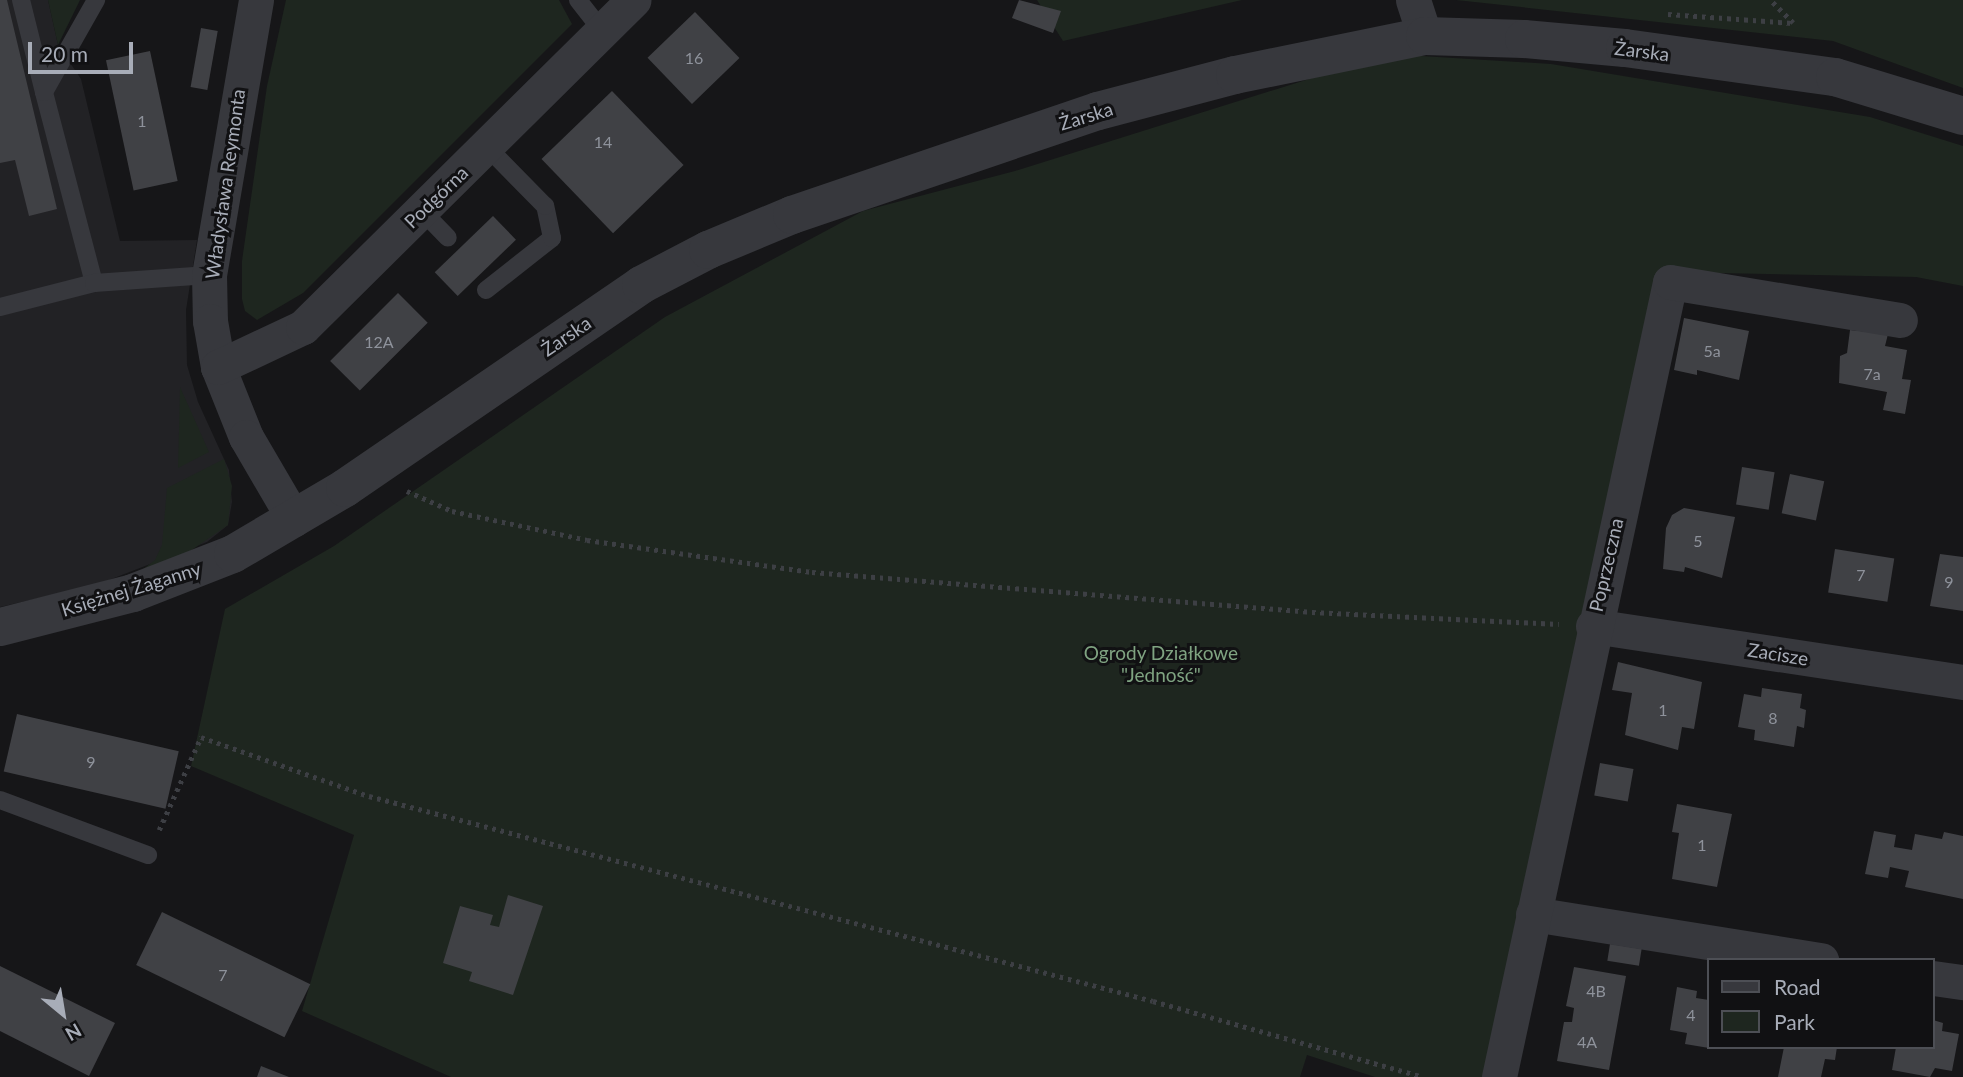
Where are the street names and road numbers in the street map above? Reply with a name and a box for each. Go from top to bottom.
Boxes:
street label: Żarska [1613,36,1671,66]
street label: Władysława Reymonta [200,87,250,281]
street label: Żarska [1056,97,1116,135]
street label: Podgórna [399,161,473,233]
street label: Żarska [537,311,595,361]
street label: Poprzeczna [1584,516,1628,614]
street label: Księżnej Żaganny [58,557,204,621]
street label: Zacisze [1746,638,1810,670]

